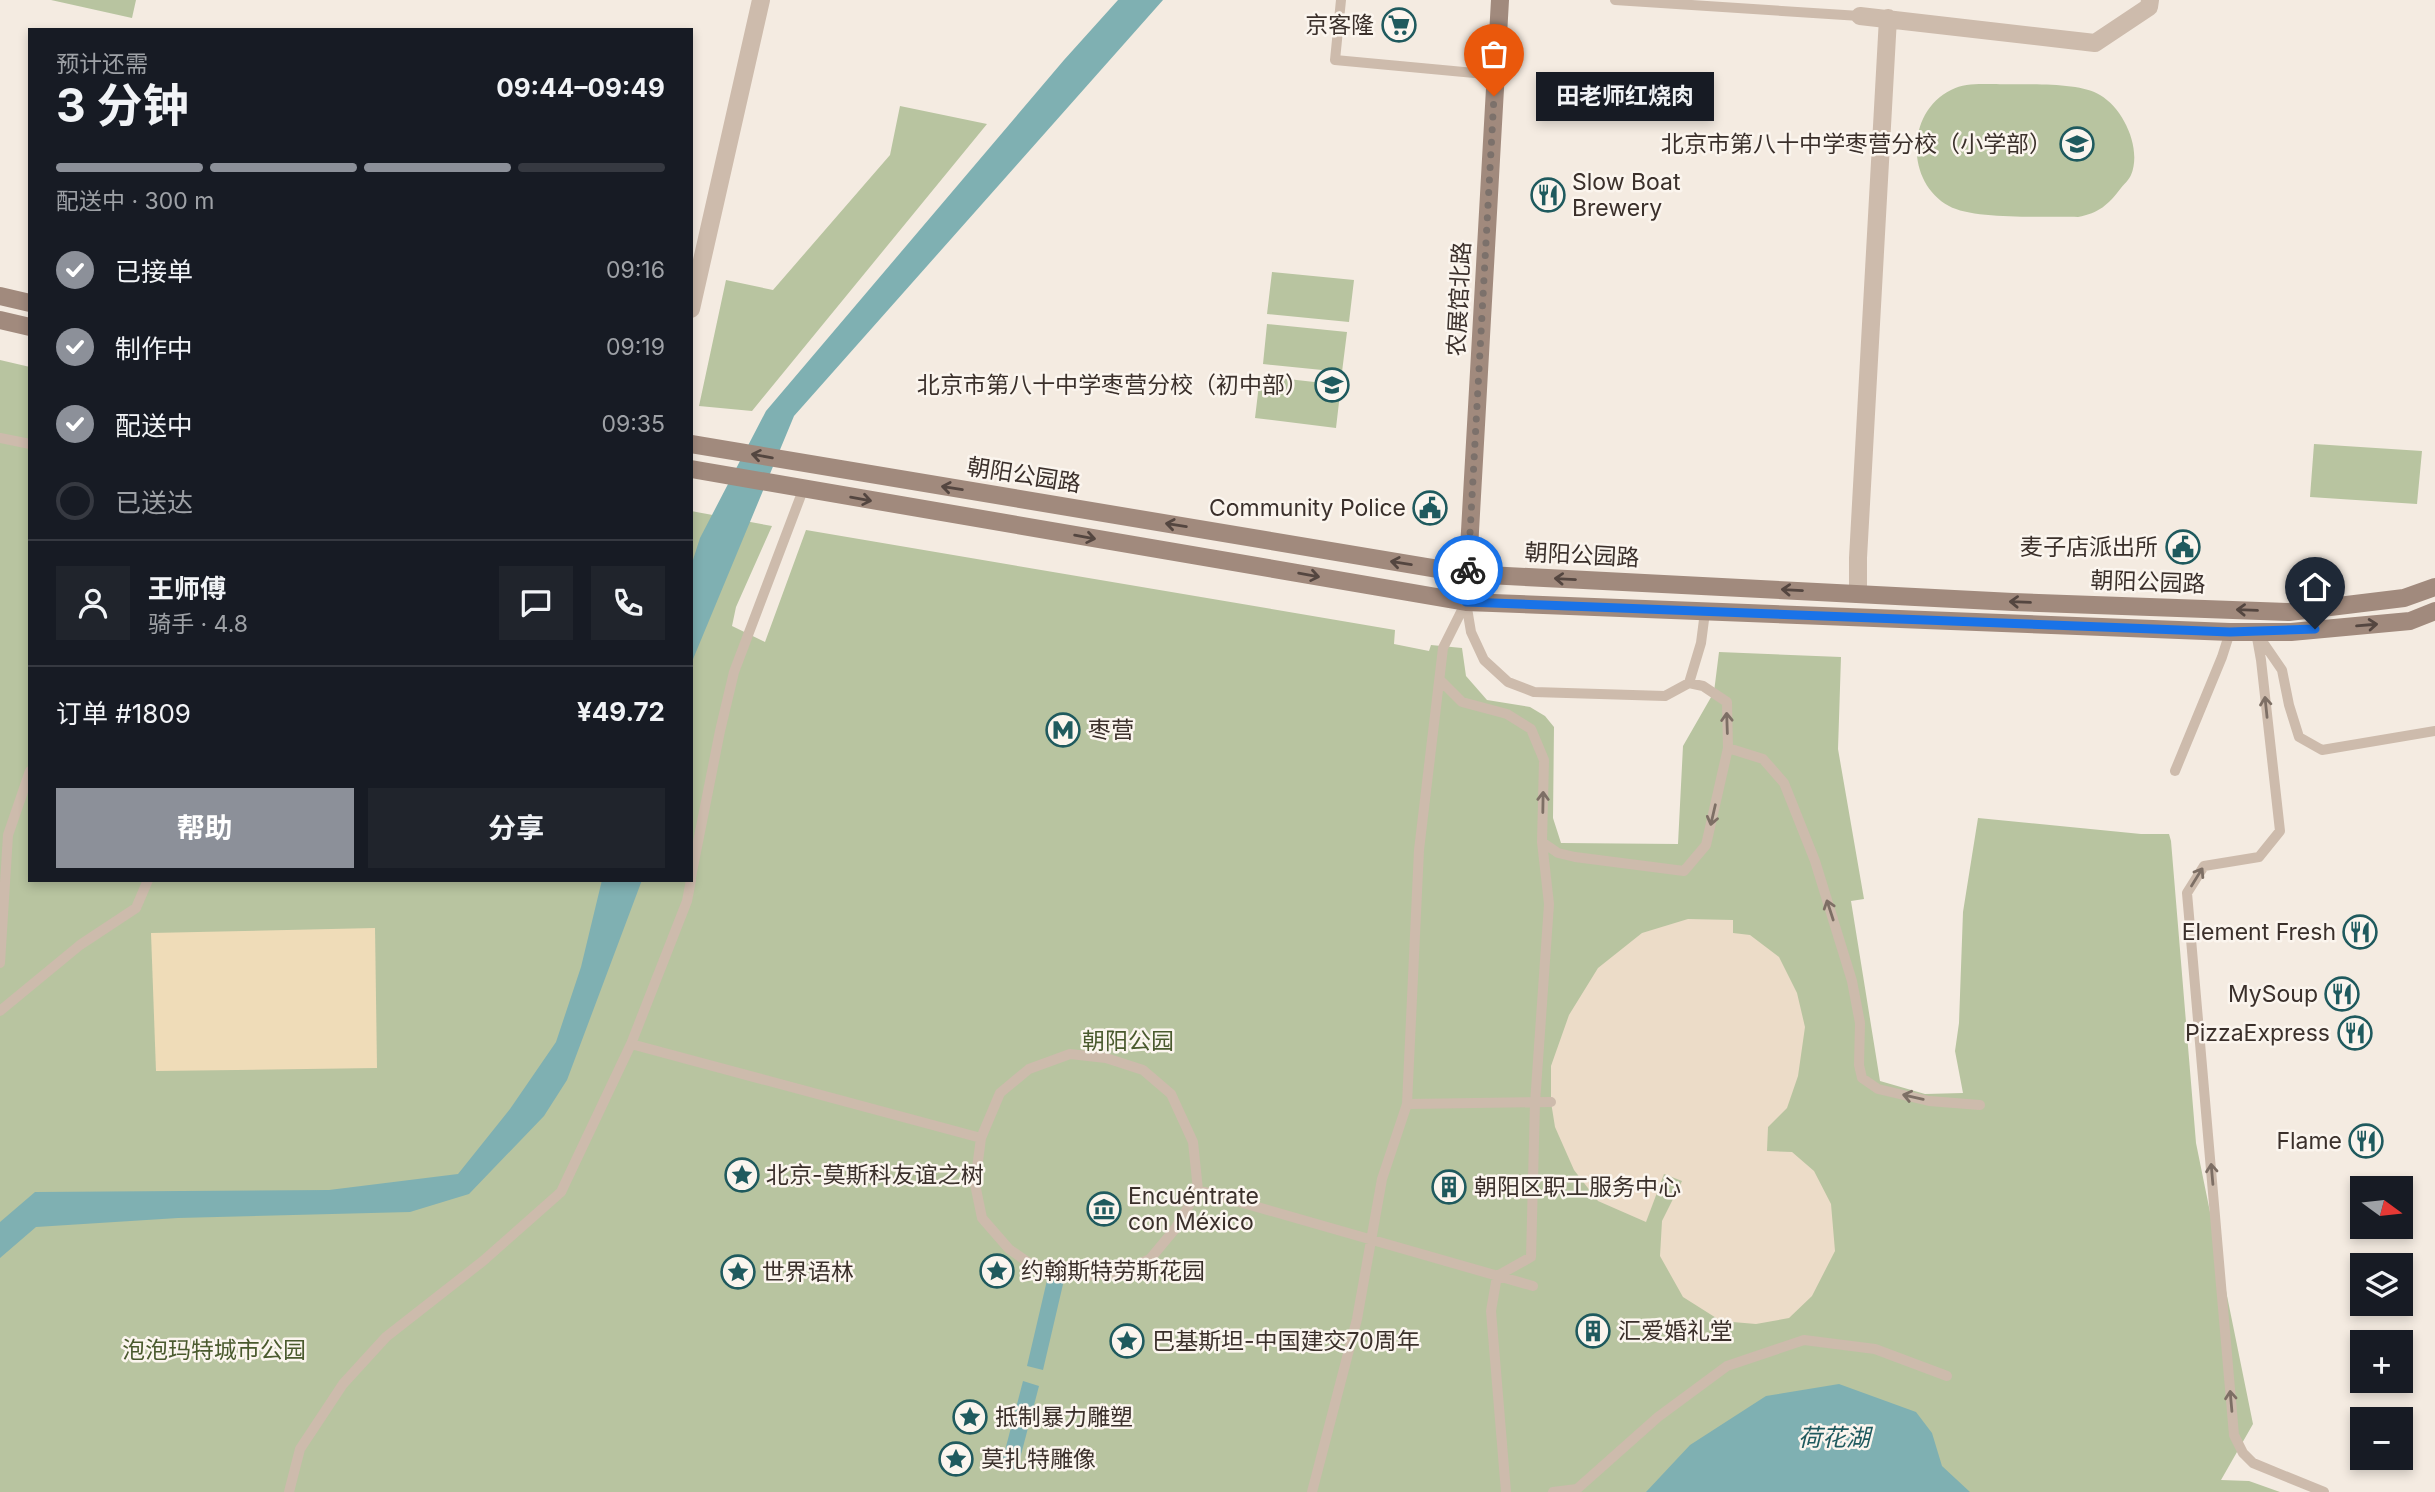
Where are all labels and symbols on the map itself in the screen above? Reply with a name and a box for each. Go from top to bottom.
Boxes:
supermarket icon: 京客隆 [1380,6,1418,44]
place label: 京客隆 [1305,11,1374,39]
pin [1464,24,1524,96]
callout: 田老师红烧肉 [1536,72,1714,120]
school or university icon: 北京市第八十中学枣营分校（小学部） [2058,125,2096,163]
place label: 北京市第八十中学枣营分校（小学部） [1661,130,2052,158]
place label: Slow Boat Brewery [1572,168,1681,222]
restaurant icon: Slow Boat Brewery [1529,176,1567,214]
street label: 农展馆北路 [1442,241,1476,357]
school or university icon: 北京市第八十中学枣营分校（初中部） [1313,366,1351,404]
place label: 北京市第八十中学枣营分校（初中部） [917,371,1308,399]
one-way arrow [751,449,774,462]
street label: 朝阳公园路 [965,452,1083,498]
one-way arrow [941,481,964,494]
public building icon: Community Police [1411,489,1449,527]
one-way arrow [849,493,871,506]
place label: Community Police [1209,494,1406,522]
one-way arrow [1165,518,1188,531]
public building icon: 麦子店派出所 [2164,528,2202,566]
one-way arrow [1073,531,1096,544]
place label: 麦子店派出所 [2020,533,2158,561]
courier [1433,535,1503,605]
street label: 朝阳公园路 [1524,538,1640,572]
one-way arrow [1390,556,1412,569]
pin [2285,557,2345,629]
street label: 朝阳公园路 [2090,566,2206,598]
one-way arrow [1297,569,1320,582]
one-way arrow [1554,572,1577,585]
one-way arrow [1781,584,1804,597]
one-way arrow [2008,595,2031,608]
one-way arrow [2236,604,2259,617]
one-way arrow [2355,618,2377,631]
one-way arrow [2260,696,2273,719]
metro station icon: 枣营 [1044,711,1082,749]
one-way arrow [1721,712,1734,735]
place label: 枣营 [1088,716,1134,744]
one-way arrow [1536,791,1550,814]
one-way arrow [1706,803,1719,825]
one-way arrow [2190,868,2205,887]
one-way arrow [1822,899,1835,921]
restaurant icon: Element Fresh [2341,913,2379,951]
place label: Element Fresh [2182,918,2336,946]
restaurant icon: MySoup [2323,975,2361,1013]
place label: MySoup [2228,980,2318,1008]
restaurant icon: PizzaExpress [2336,1014,2374,1052]
place label: PizzaExpress [2185,1019,2330,1047]
park label: 朝阳公园 [1082,1027,1174,1055]
one-way arrow [1902,1090,1925,1103]
restaurant icon: Flame [2347,1122,2385,1160]
place label: Flame [2276,1127,2342,1155]
place icon: 北京-莫斯科友谊之树 [723,1156,761,1194]
place label: 北京-莫斯科友谊之树 [766,1161,984,1189]
one-way arrow [2205,1163,2218,1186]
building icon: 朝阳区职工服务中心 [1430,1168,1468,1206]
place label: 朝阳区职工服务中心 [1474,1173,1681,1201]
north arrow [2350,1176,2413,1239]
place label: Encuéntrate con México [1128,1182,1259,1236]
museum icon: Encuéntrate con México [1085,1190,1123,1228]
place icon: 约翰斯特劳斯花园 [978,1252,1016,1290]
place icon: 世界语林 [719,1253,757,1291]
place label: 约翰斯特劳斯花园 [1021,1257,1205,1285]
place label: 世界语林 [762,1258,854,1286]
building icon: 汇爱婚礼堂 [1574,1312,1612,1350]
place label: 汇爱婚礼堂 [1618,1317,1733,1345]
place icon: 巴基斯坦-中国建交70周年 [1108,1322,1146,1360]
place label: 巴基斯坦-中国建交70周年 [1152,1327,1420,1355]
park label: 泡泡玛特城市公园 [122,1336,306,1364]
one-way arrow [2224,1390,2237,1413]
place icon: 抵制暴力雕塑 [951,1398,989,1436]
place label: 抵制暴力雕塑 [995,1403,1133,1431]
water label: 荷花湖 [1798,1423,1874,1452]
place icon: 莫扎特雕像 [937,1440,975,1478]
place label: 莫扎特雕像 [981,1445,1096,1473]

